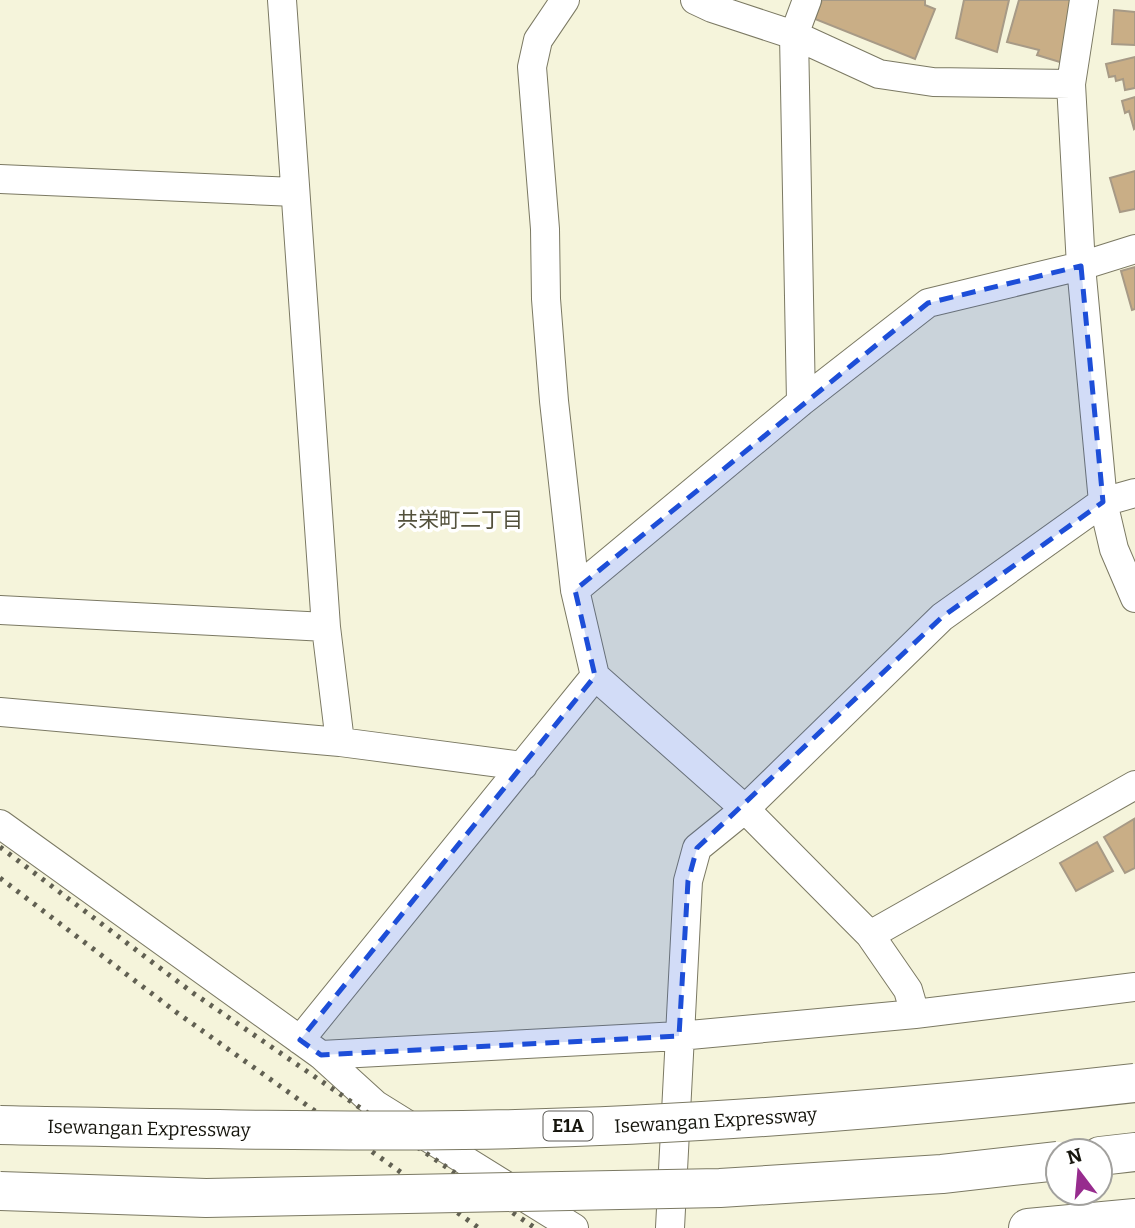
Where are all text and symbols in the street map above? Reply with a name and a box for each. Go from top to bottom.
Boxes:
district label: 共栄町二丁目 [397,507,523,533]
street label: Isewangan Expressway [614,1102,819,1138]
road number: E1A [544,1112,592,1140]
street label: Isewangan Expressway [47,1115,252,1142]
north arrow [1044,1137,1114,1207]
text: N [1064,1143,1085,1169]

